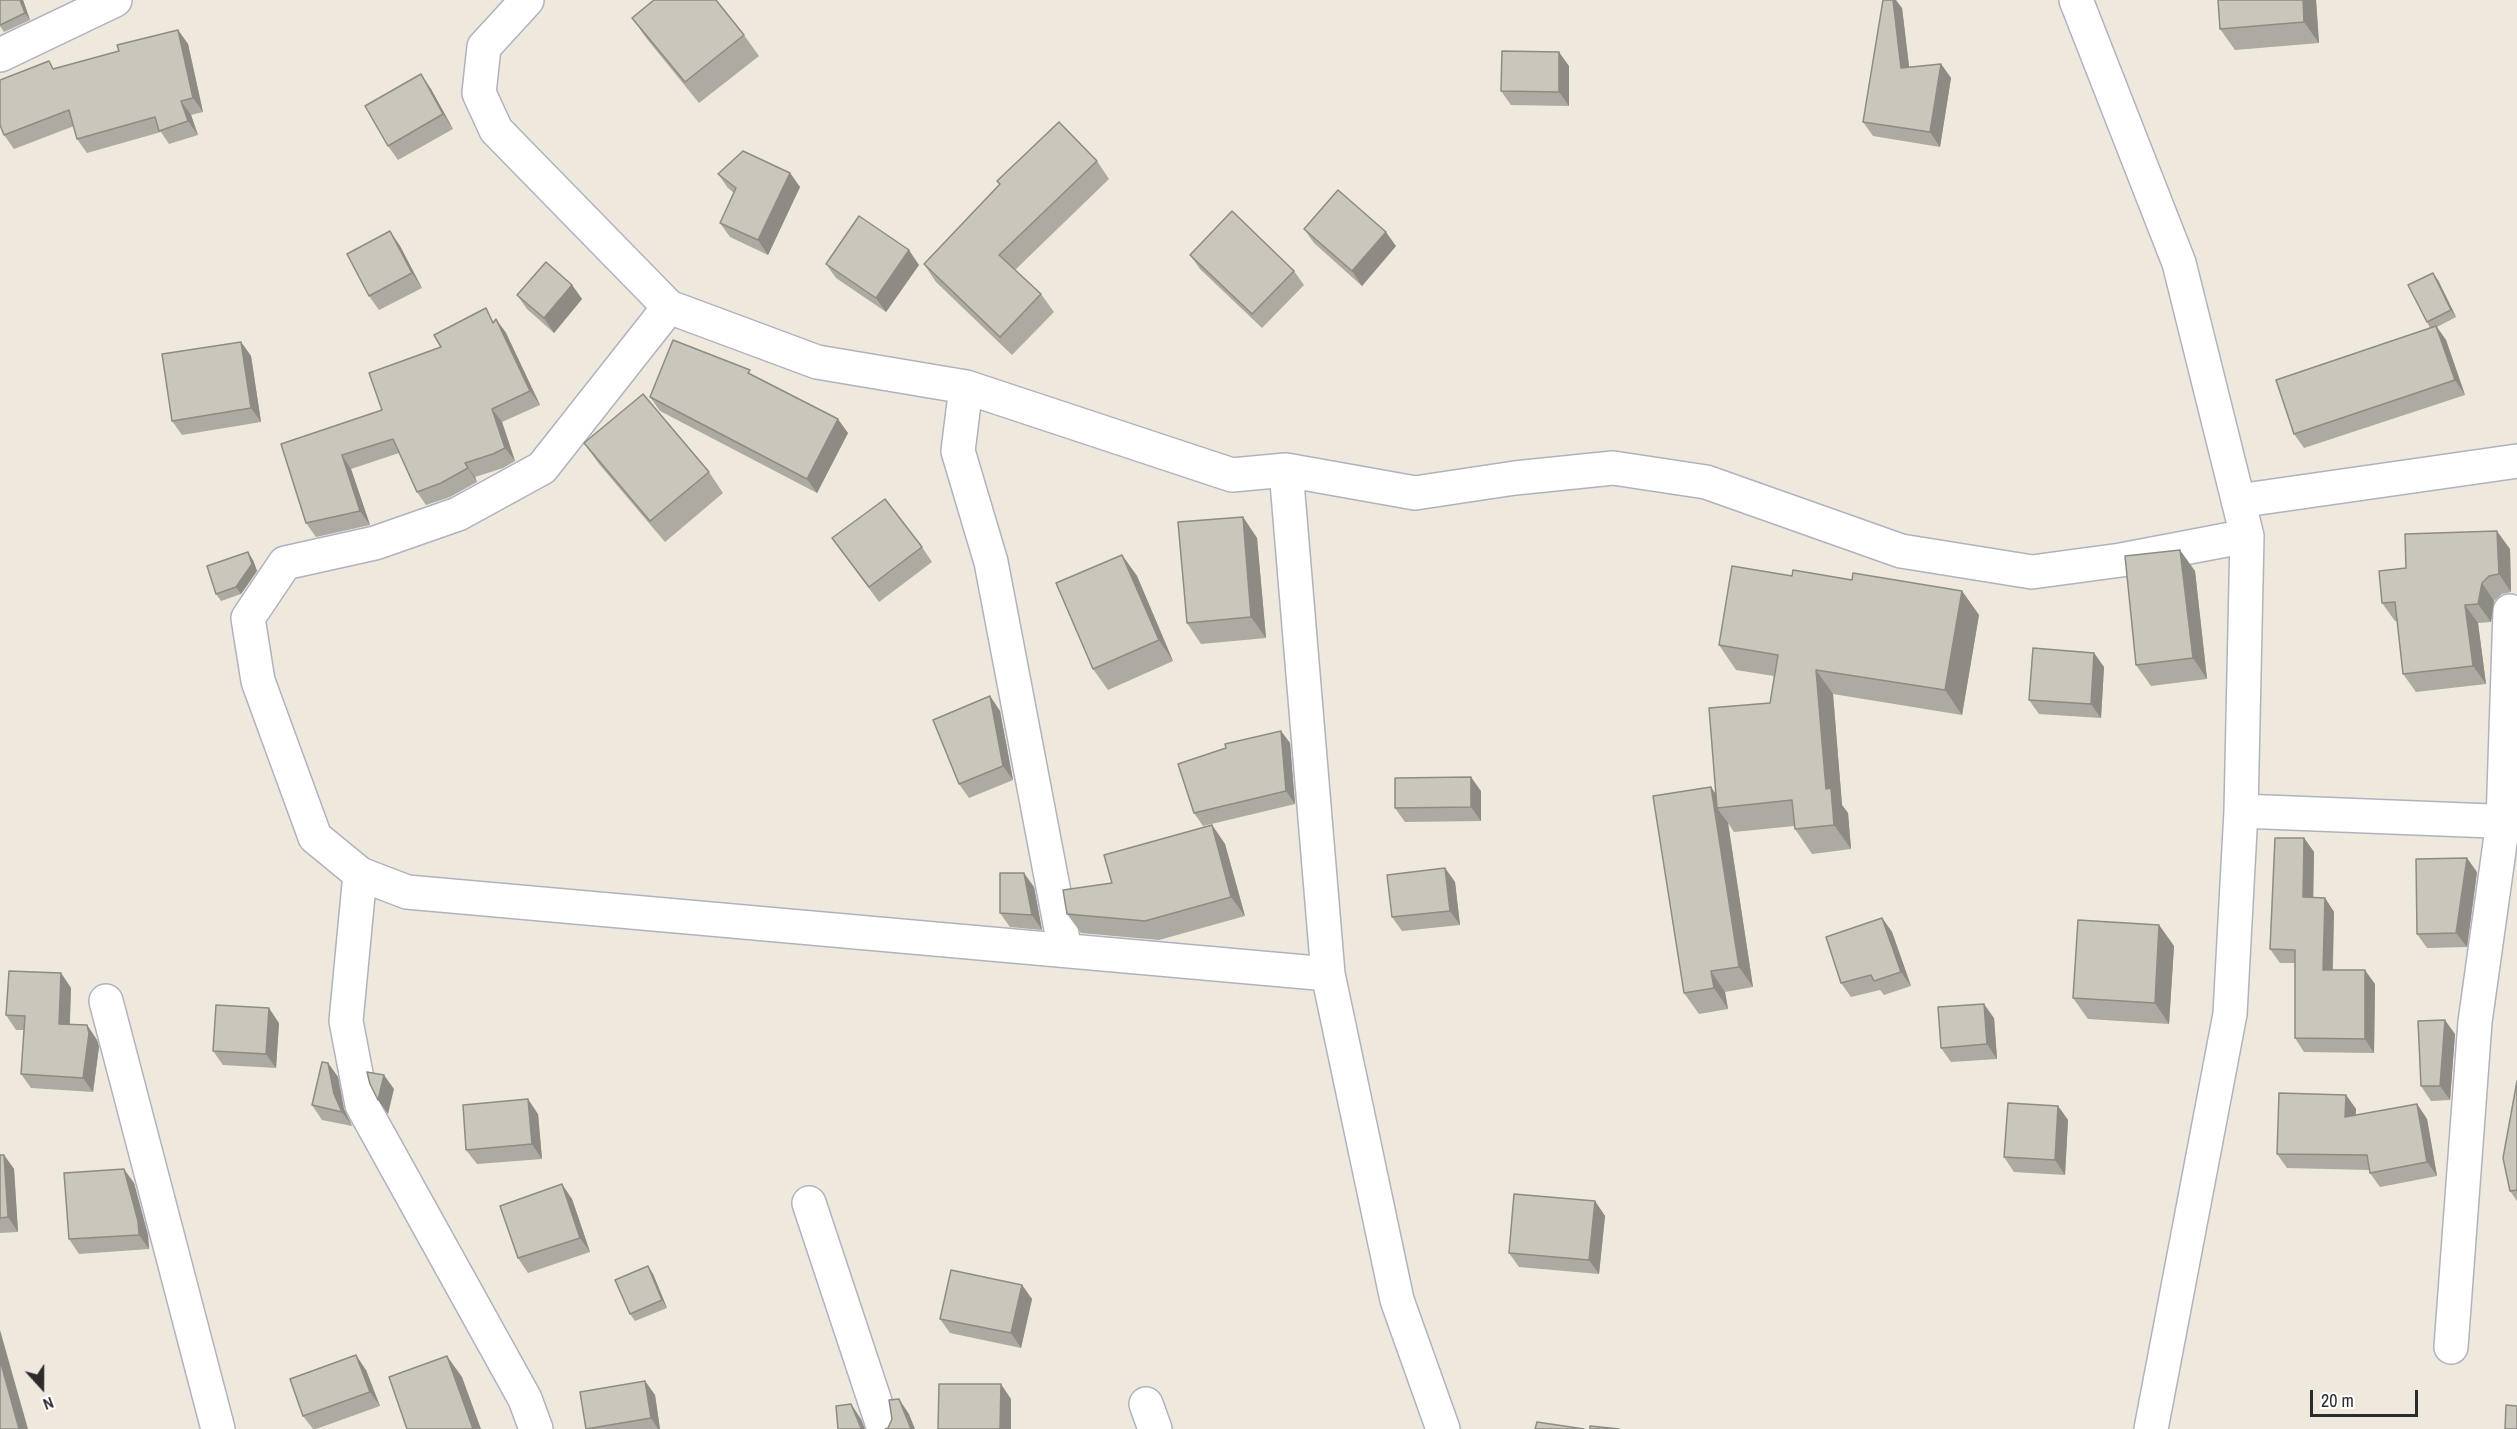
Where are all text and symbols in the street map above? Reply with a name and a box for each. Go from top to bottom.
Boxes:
north arrow [12,1357,72,1417]
scale bar [2313,1378,2421,1416]
text: 20 m [2321,1388,2354,1413]
text: N [40,1392,57,1416]

